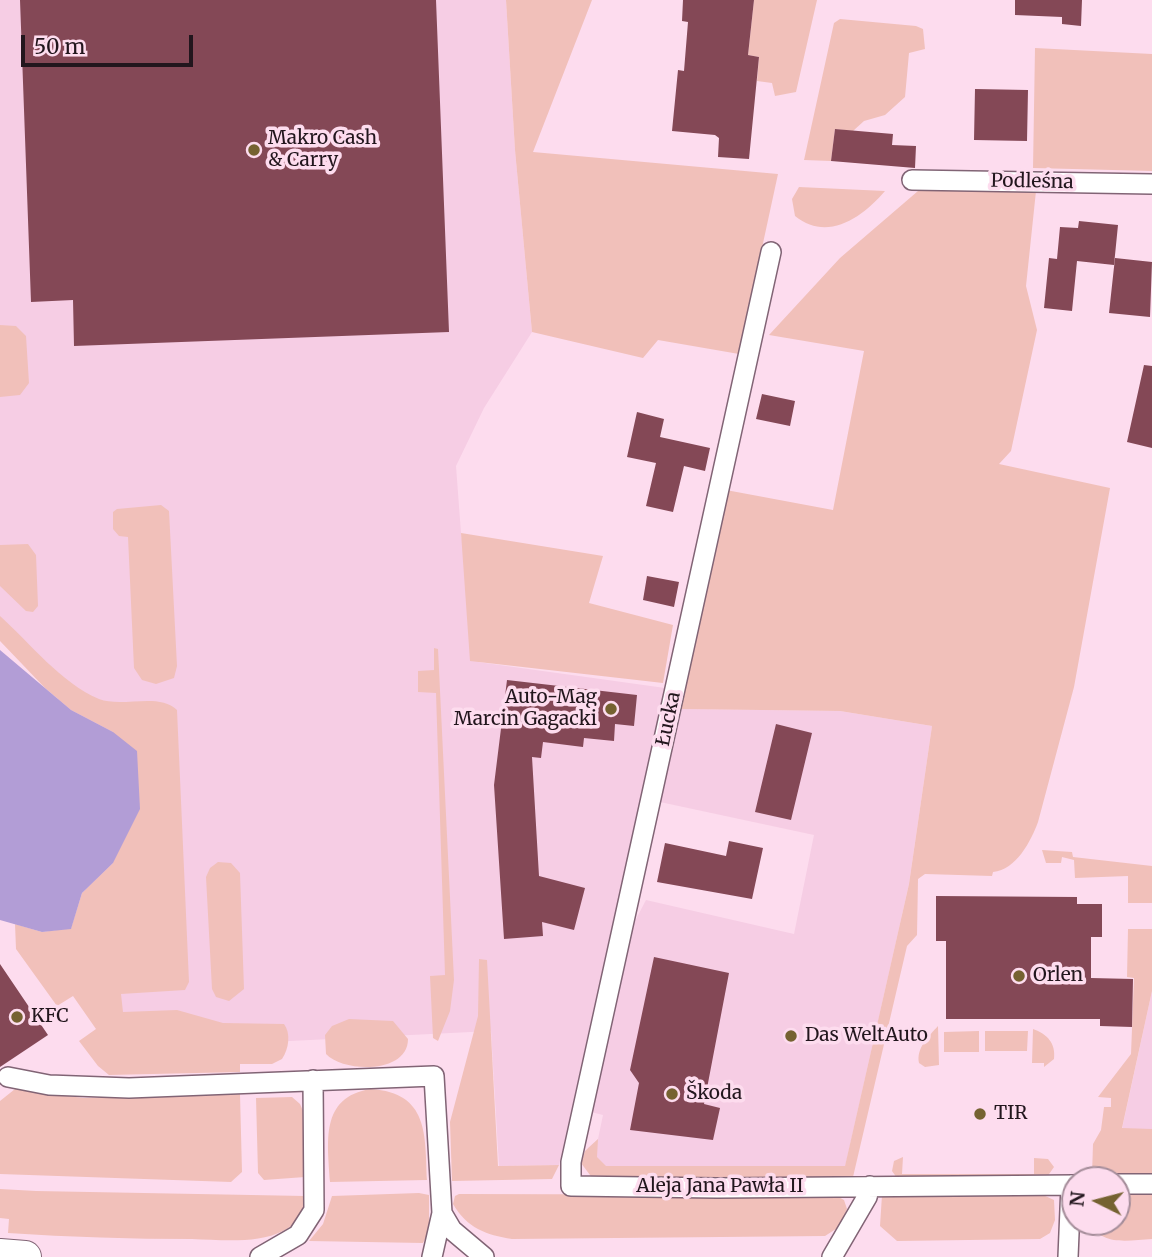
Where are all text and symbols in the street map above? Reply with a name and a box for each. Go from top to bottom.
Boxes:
scale bar [24,21,196,65]
text: 50 m [34,33,85,60]
place label: Makro Cash & Carry [268,128,377,172]
marker: Makro Cash & Carry [246,142,262,158]
street label: Podleśna [990,170,1074,194]
place label: Auto-Mag Marcin Gagacki [454,687,597,731]
street label: Łucka [652,690,686,748]
marker: Auto-Mag Marcin Gagacki [603,701,619,717]
place label: Orlen [1033,965,1083,987]
marker: Orlen [1011,968,1027,984]
place label: KFC [31,1006,69,1028]
marker: KFC [9,1009,25,1025]
place label: Das WeltAuto [805,1025,928,1047]
marker: Das WeltAuto [783,1028,799,1044]
place label: Škoda [686,1083,742,1105]
marker: Škoda [664,1086,680,1102]
place label: TIR [994,1103,1028,1125]
marker: TIR [972,1106,988,1122]
north arrow [1061,1166,1131,1236]
street label: Aleja Jana Pawła II [636,1176,804,1198]
text: N [1064,1190,1090,1208]

